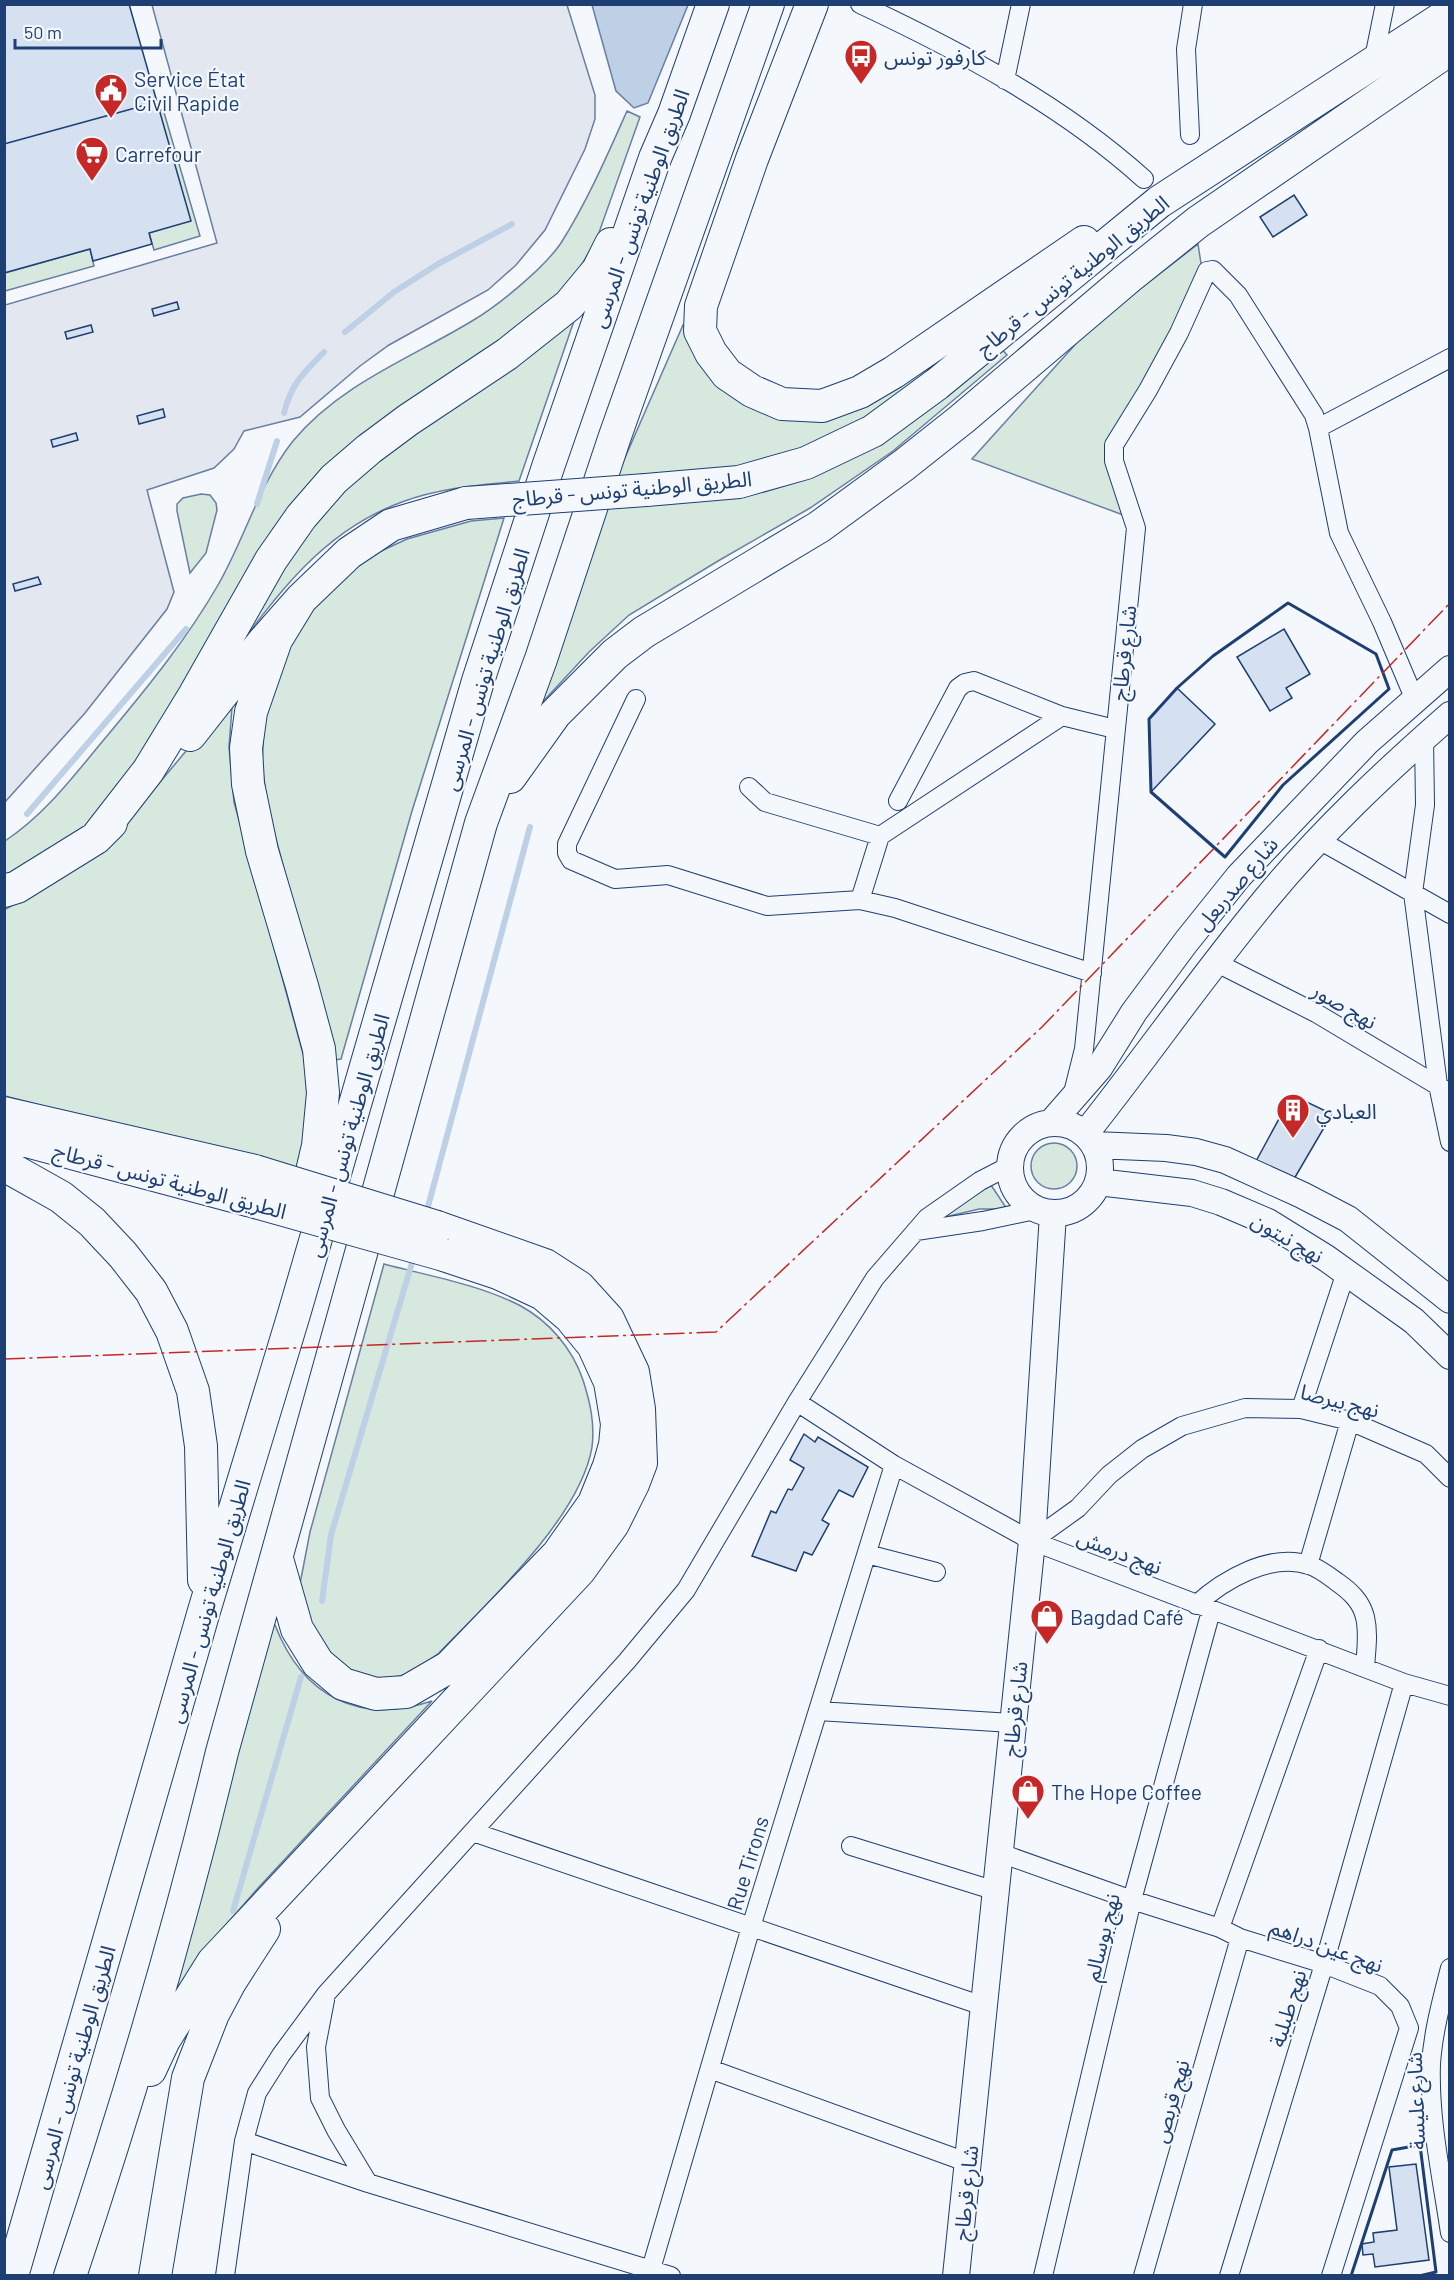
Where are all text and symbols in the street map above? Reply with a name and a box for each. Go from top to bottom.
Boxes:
scale bar [15,12,160,50]
text: 50 m [24,21,62,43]
bus stop icon: كارفور تونس [843,38,879,85]
place label: كارفور تونس [884,44,986,70]
place label: Service État Civil Rapide [134,66,246,115]
public building icon: Service État Civil Rapide [93,72,129,119]
street label: الطريق الوطنية تونس - المرسى [584,85,696,331]
supermarket icon: Carrefour [74,135,110,182]
place label: Carrefour [115,141,202,166]
street label: الطريق الوطنية تونس - قرطاج [971,190,1176,364]
street label: الطريق الوطنية تونس - قرطاج [511,465,753,515]
street label: الطريق الوطنية تونس - المرسى [436,545,536,794]
street label: شارع قرطاج [1106,604,1144,702]
street label: شارع صدربعل [1190,831,1285,937]
street label: نهج صور [1305,976,1382,1037]
street label: الطريق الوطنية تونس - المرسى [300,1010,396,1260]
building icon: العبادي [1275,1092,1311,1139]
place label: العبادي [1316,1098,1377,1127]
street label: الطريق الوطنية تونس - قرطاج [50,1137,289,1227]
street label: نهج نبتون [1245,1206,1329,1271]
street label: نهج بيرصا [1297,1378,1382,1426]
street label: الطريق الوطنية تونس - المرسى [161,1476,257,1726]
street label: نهج درمش [1073,1523,1166,1582]
shop icon: Bagdad Café [1029,1598,1065,1645]
place label: Bagdad Café [1070,1604,1184,1629]
street label: شارع قرطاج [997,1660,1035,1758]
shop icon: The Hope Coffee [1010,1773,1046,1820]
place label: The Hope Coffee [1051,1779,1202,1804]
street label: Rue Tirons [721,1813,773,1913]
street label: نهج بوسالم [1078,1891,1128,1984]
street label: نهج عين دراهم [1266,1913,1387,1981]
street label: الطريق الوطنية تونس - المرسى [26,1942,122,2192]
street label: نهج طبلبة [1263,1966,1314,2051]
street label: شارع عليسة [1401,2052,1433,2150]
street label: نهج قربص [1146,2057,1198,2147]
street label: شارع قرطاج [948,2144,986,2242]

